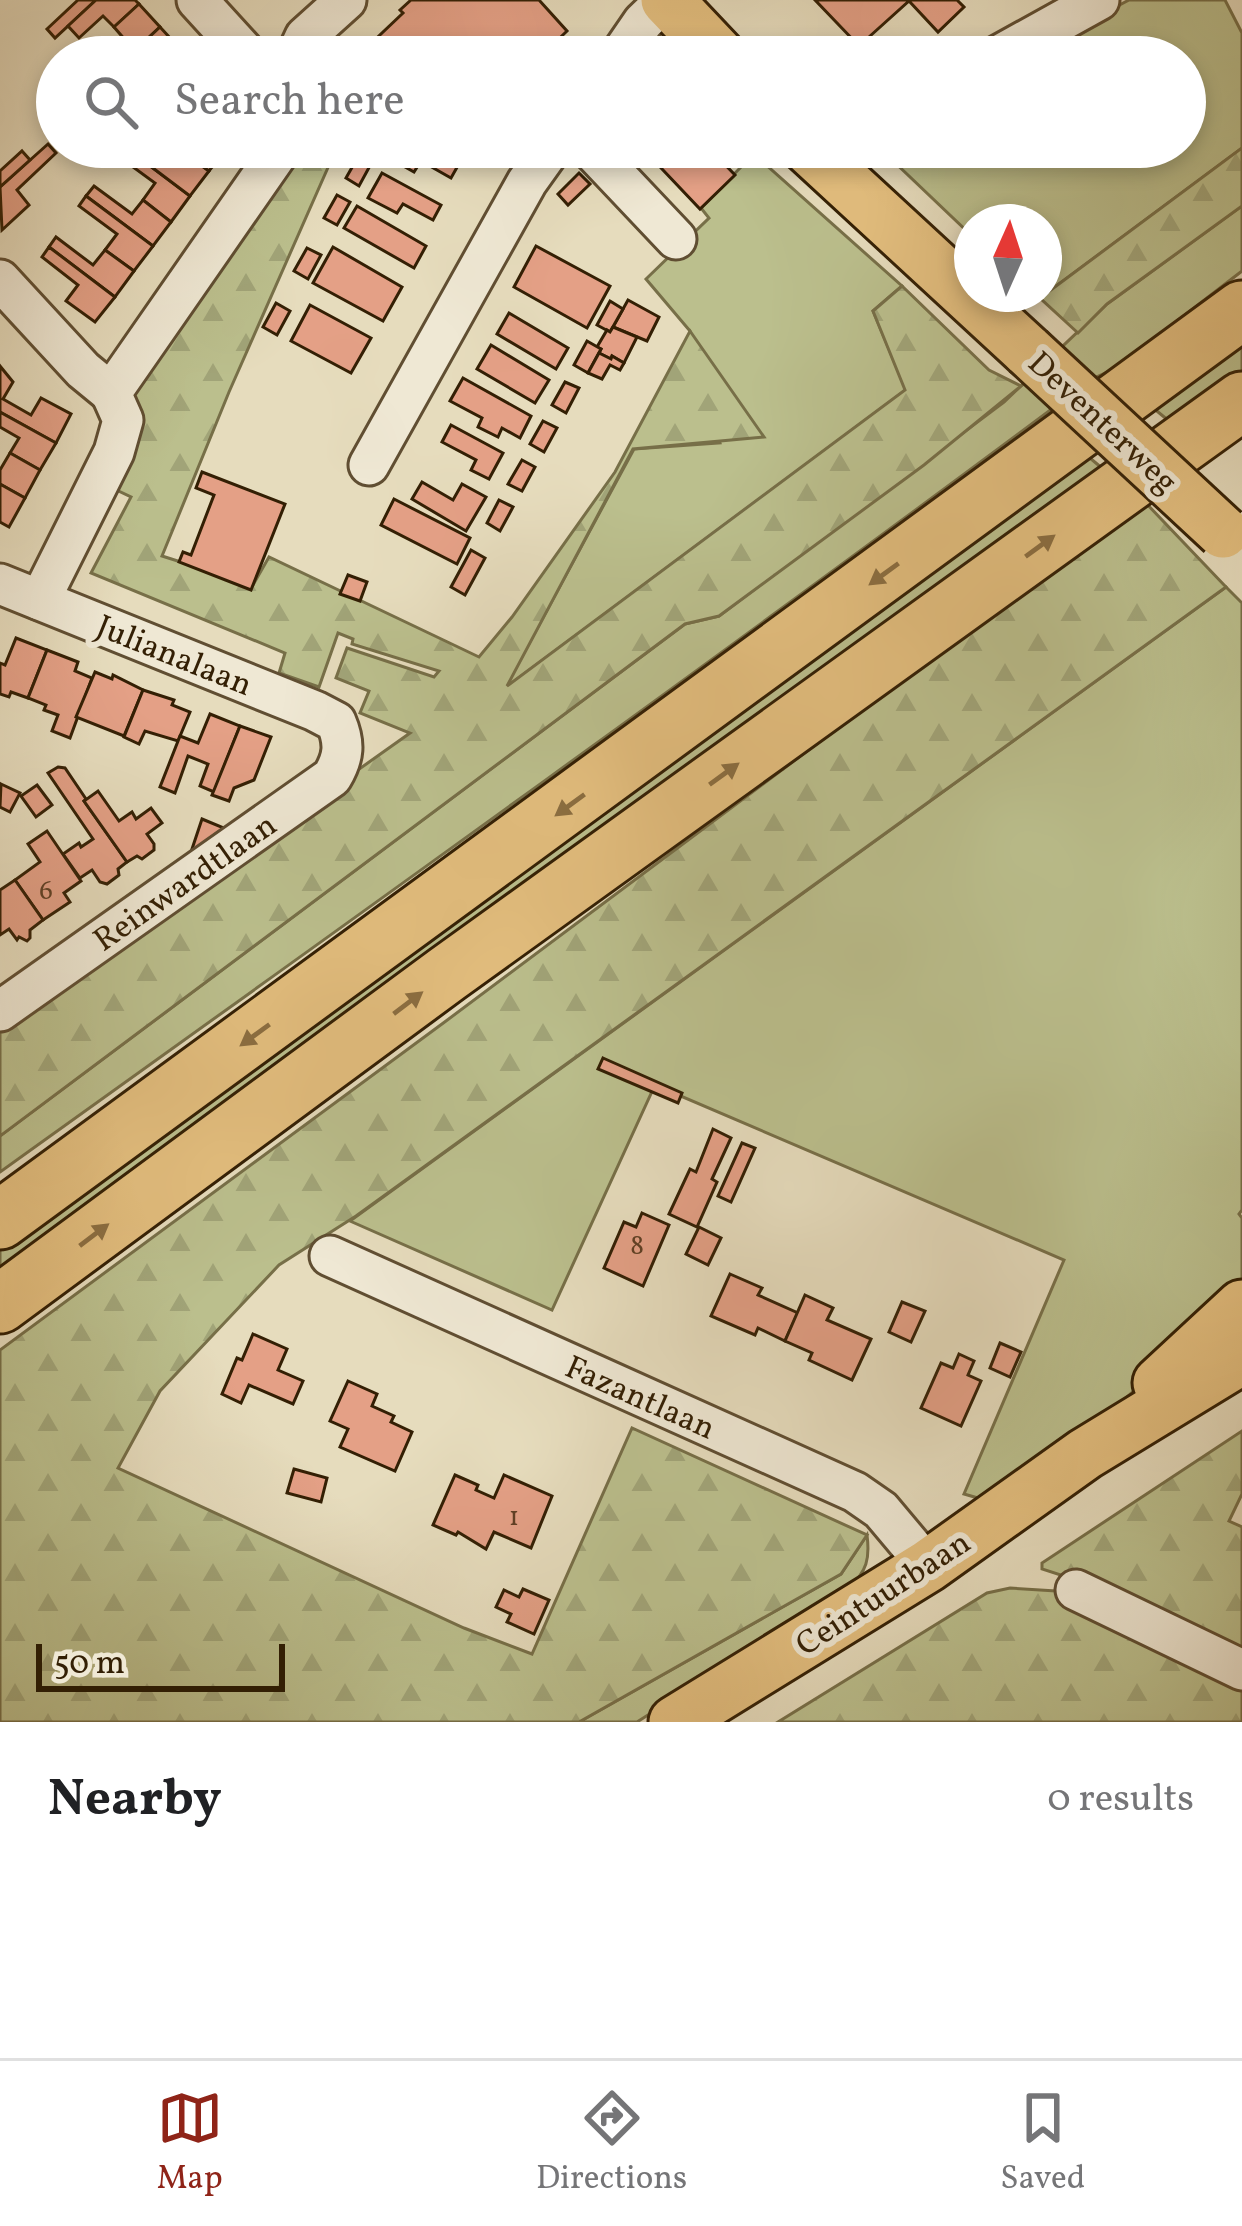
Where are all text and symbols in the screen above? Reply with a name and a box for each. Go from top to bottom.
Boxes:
search box [36,36,1206,168]
icon: search [78,69,144,135]
text: Search here [174,71,405,134]
north arrow [954,204,1062,312]
street label: Deventerweg [1016,342,1187,506]
one-way arrow [1024,535,1056,558]
one-way arrow [868,562,900,586]
street label: Julianalaan [89,606,258,710]
one-way arrow [708,763,740,786]
one-way arrow [554,792,585,816]
street label: Reinwardtlaan [85,804,287,965]
house number: 6 [39,873,53,911]
one-way arrow [392,991,424,1015]
one-way arrow [239,1023,271,1046]
one-way arrow [78,1223,110,1247]
house number: 8 [630,1228,644,1266]
street label: Fazantlaan [557,1346,722,1453]
house number: 1 [509,1499,519,1537]
street label: Ceintuurbaan [788,1522,981,1669]
scale bar [36,1638,285,1691]
text: 50 m [54,1642,125,1688]
text: Nearby [48,1765,222,1836]
text: 0 results [1047,1773,1194,1827]
tab: Map [157,2085,223,2203]
tab: Directions [536,2085,687,2203]
tab: Saved [1000,2085,1085,2203]

